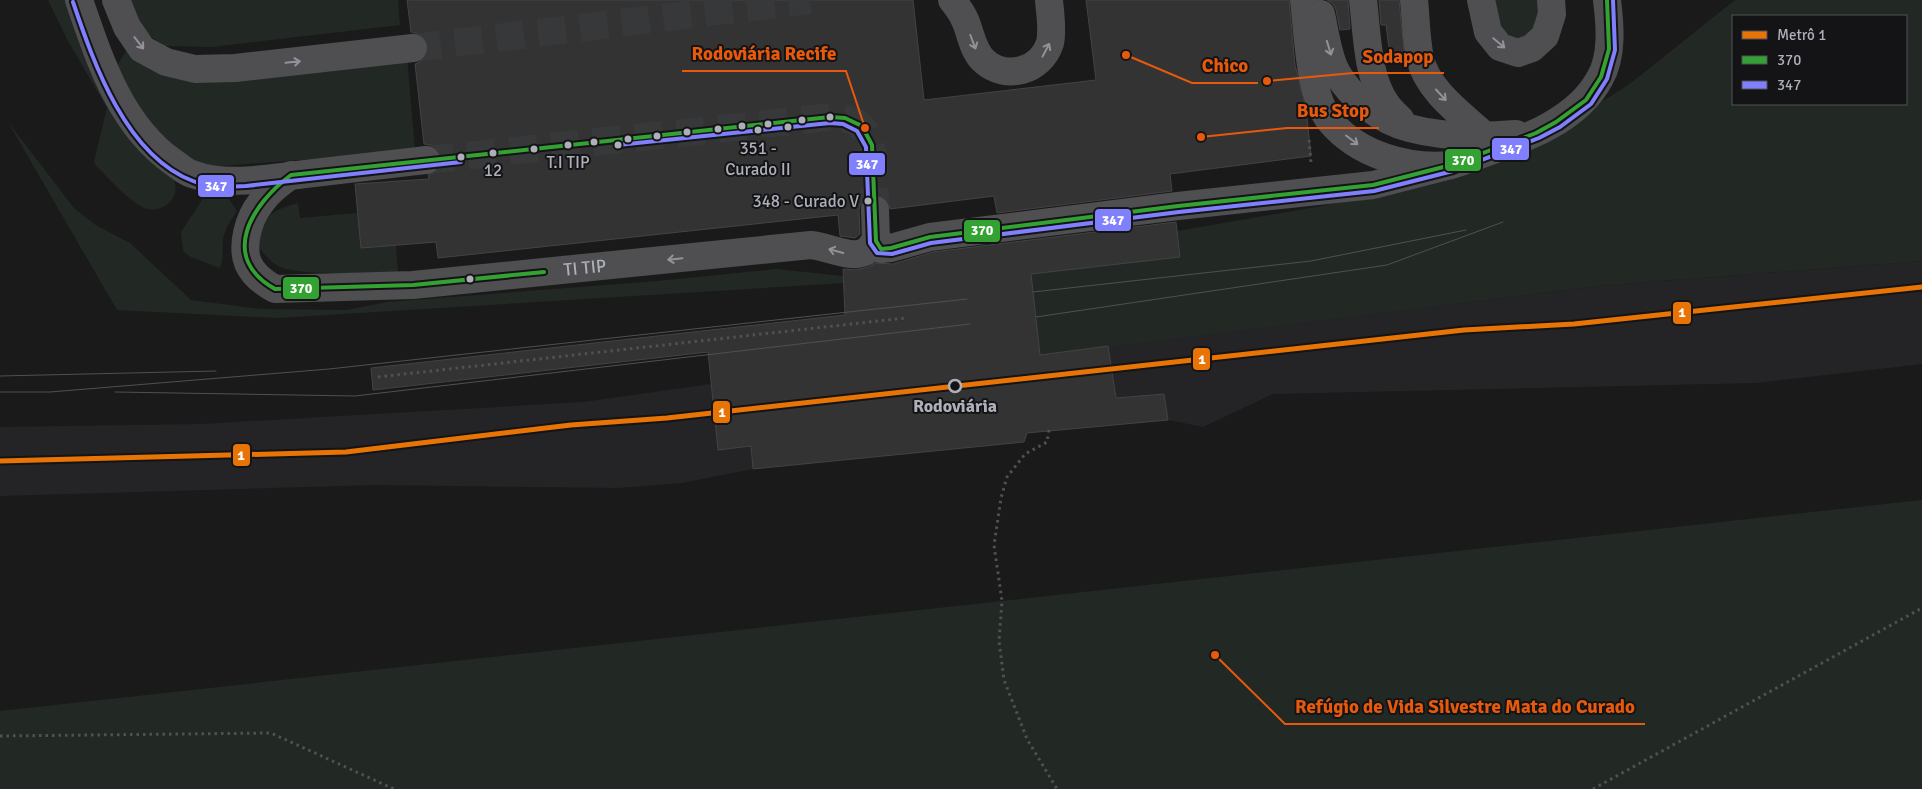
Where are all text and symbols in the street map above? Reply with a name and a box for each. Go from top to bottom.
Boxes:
legend [1732,15,1907,105]
text: Metrô 1 [1777,26,1826,44]
one-way arrow [969,34,978,49]
one-way arrow [133,36,144,49]
callout: Rodoviária Recife [682,37,846,71]
one-way arrow [1493,38,1506,49]
one-way arrow [1324,39,1334,55]
callout: Sodapop [1353,39,1444,73]
text: Rodoviária Recife [692,42,836,66]
one-way arrow [1041,42,1051,57]
text: Sodapop [1363,45,1433,69]
callout: Chico [1192,49,1258,83]
text: 370 [1777,51,1801,69]
text: Chico [1202,54,1248,78]
one-way arrow [285,57,301,67]
text: 347 [1777,76,1801,94]
one-way arrow [1435,88,1447,101]
callout: Bus Stop [1287,94,1379,128]
text: Bus Stop [1297,99,1369,123]
unlabelled marker [825,112,835,122]
unlabelled marker [797,115,807,125]
unlabelled marker [763,119,773,129]
unlabelled marker [737,121,747,131]
unlabelled marker [783,122,793,132]
unlabelled marker [713,124,723,134]
marker: 351 - Curado II [753,125,763,135]
unlabelled marker [682,127,692,137]
unlabelled marker [652,131,662,141]
unlabelled marker [623,134,633,144]
one-way arrow [1345,134,1358,145]
unlabelled marker [589,137,599,147]
line badge: 347 [1491,137,1530,161]
place label: 351 - Curado II [725,138,791,180]
marker: T.I TIP [563,140,573,150]
unlabelled marker [613,140,623,150]
text: 347 [1500,141,1523,158]
unlabelled marker [529,144,539,154]
marker: 12 [488,148,498,158]
line badge: 370 [1444,148,1482,172]
unlabelled marker [456,152,466,162]
place label: T.I TIP [546,152,590,173]
line badge: 347 [848,152,886,176]
text: 370 [1452,152,1475,169]
text: 347 [856,156,879,173]
place label: 12 [484,160,502,181]
line badge: 347 [197,174,235,198]
text: 347 [205,178,228,195]
place label: 348 - Curado V [753,191,859,212]
marker: 348 - Curado V [863,196,873,206]
line badge: 347 [1094,208,1132,232]
text: 347 [1102,212,1125,229]
line badge: 370 [963,219,1001,243]
text: 370 [971,222,994,239]
one-way arrow [829,246,845,255]
one-way arrow [667,254,683,263]
street label: TI TIP [563,255,607,281]
unlabelled marker [465,274,475,284]
line badge: 370 [282,276,320,300]
text: 370 [290,280,313,297]
line badge: 1 [1672,301,1692,325]
text: 1 [1678,304,1686,321]
line badge: 1 [1192,347,1211,371]
text: 1 [1198,351,1206,368]
marker: Rodoviária [948,379,962,393]
place label: Rodoviária [913,395,997,417]
line badge: 1 [712,400,731,424]
text: 1 [718,404,726,421]
line badge: 1 [232,443,251,467]
text: 1 [237,447,245,464]
callout: Refúgio de Vida Silvestre Mata do Curado [1285,690,1645,724]
text: Refúgio de Vida Silvestre Mata do Curado [1295,695,1635,719]

